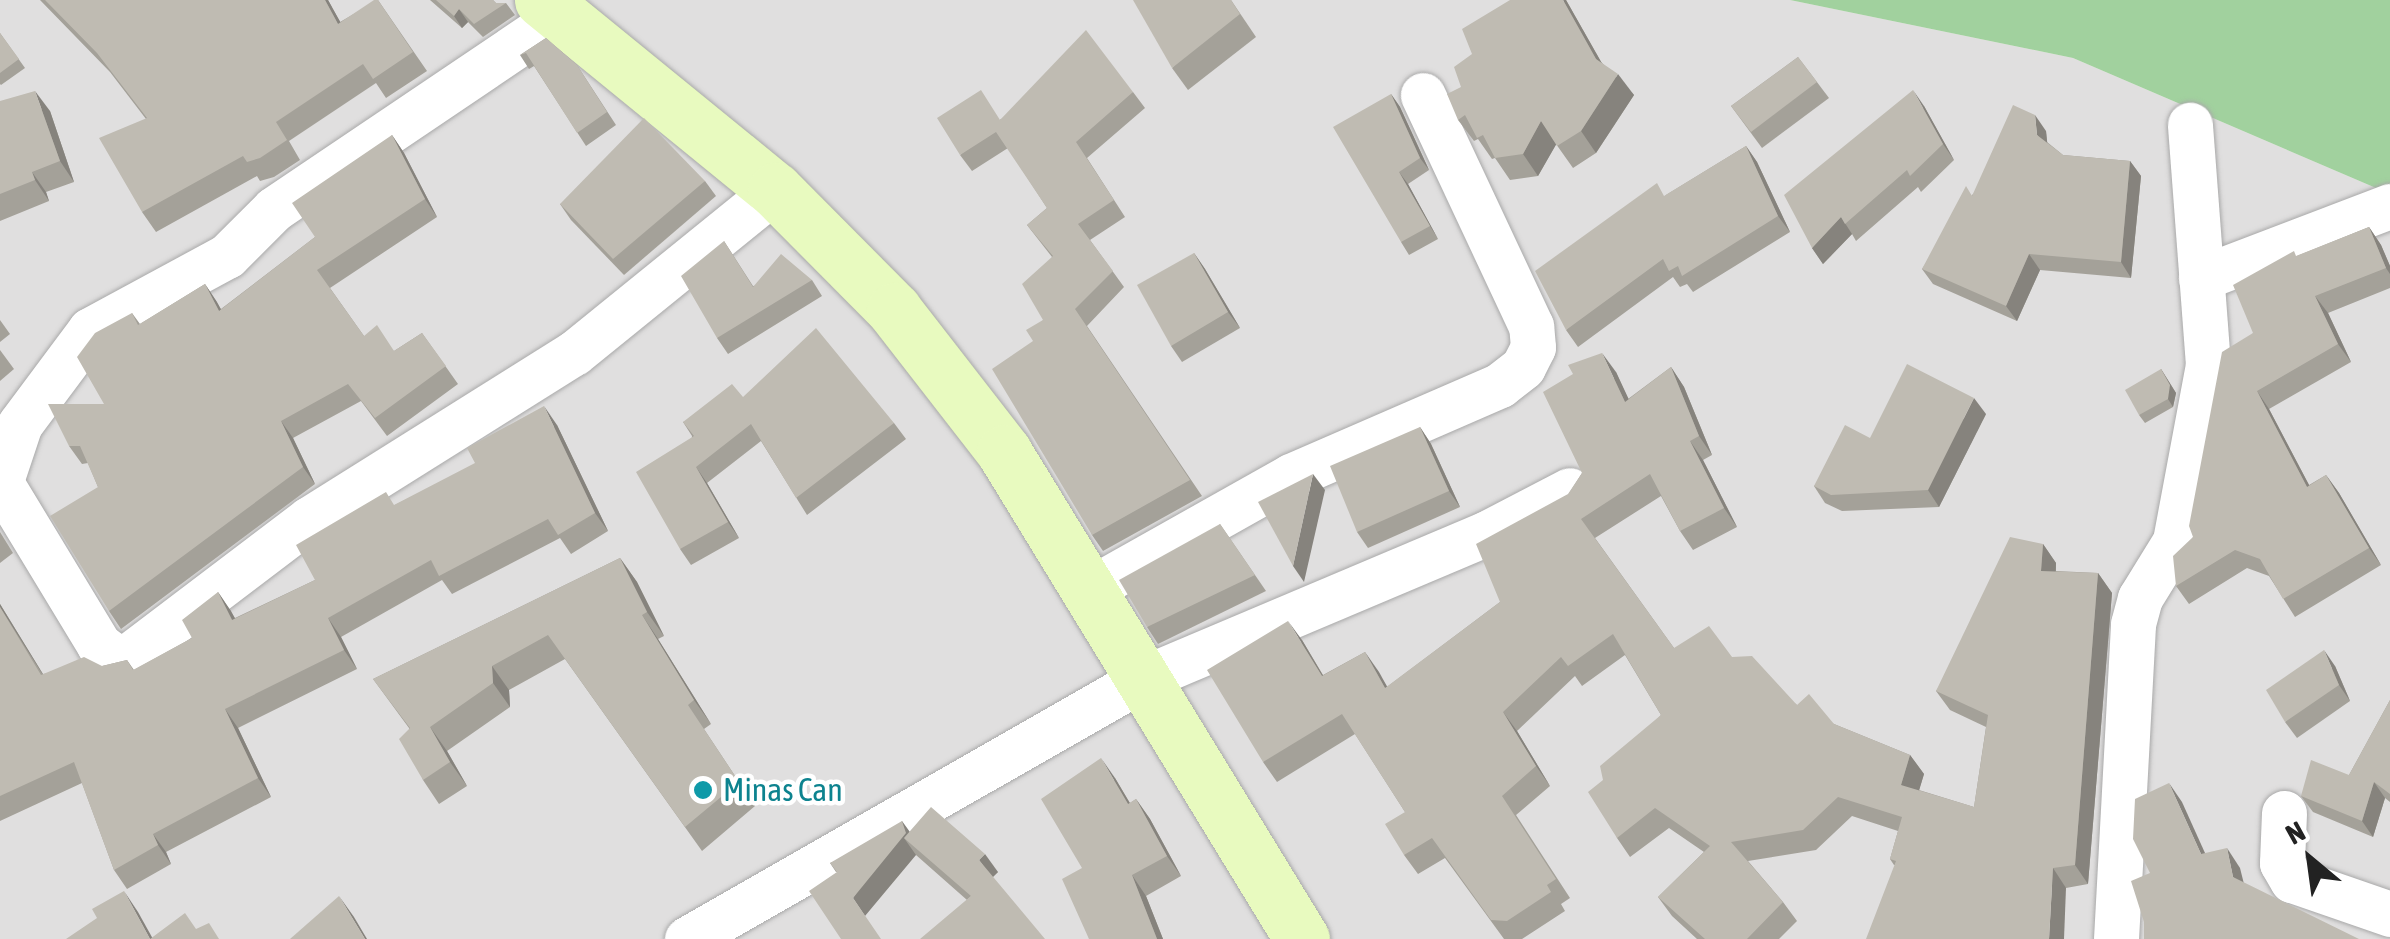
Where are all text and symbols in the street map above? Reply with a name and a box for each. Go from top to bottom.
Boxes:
place label: Minas Can [723,771,843,809]
marker: Minas Can [692,779,714,801]
north arrow [2260,809,2360,909]
text: N [2280,815,2310,851]

